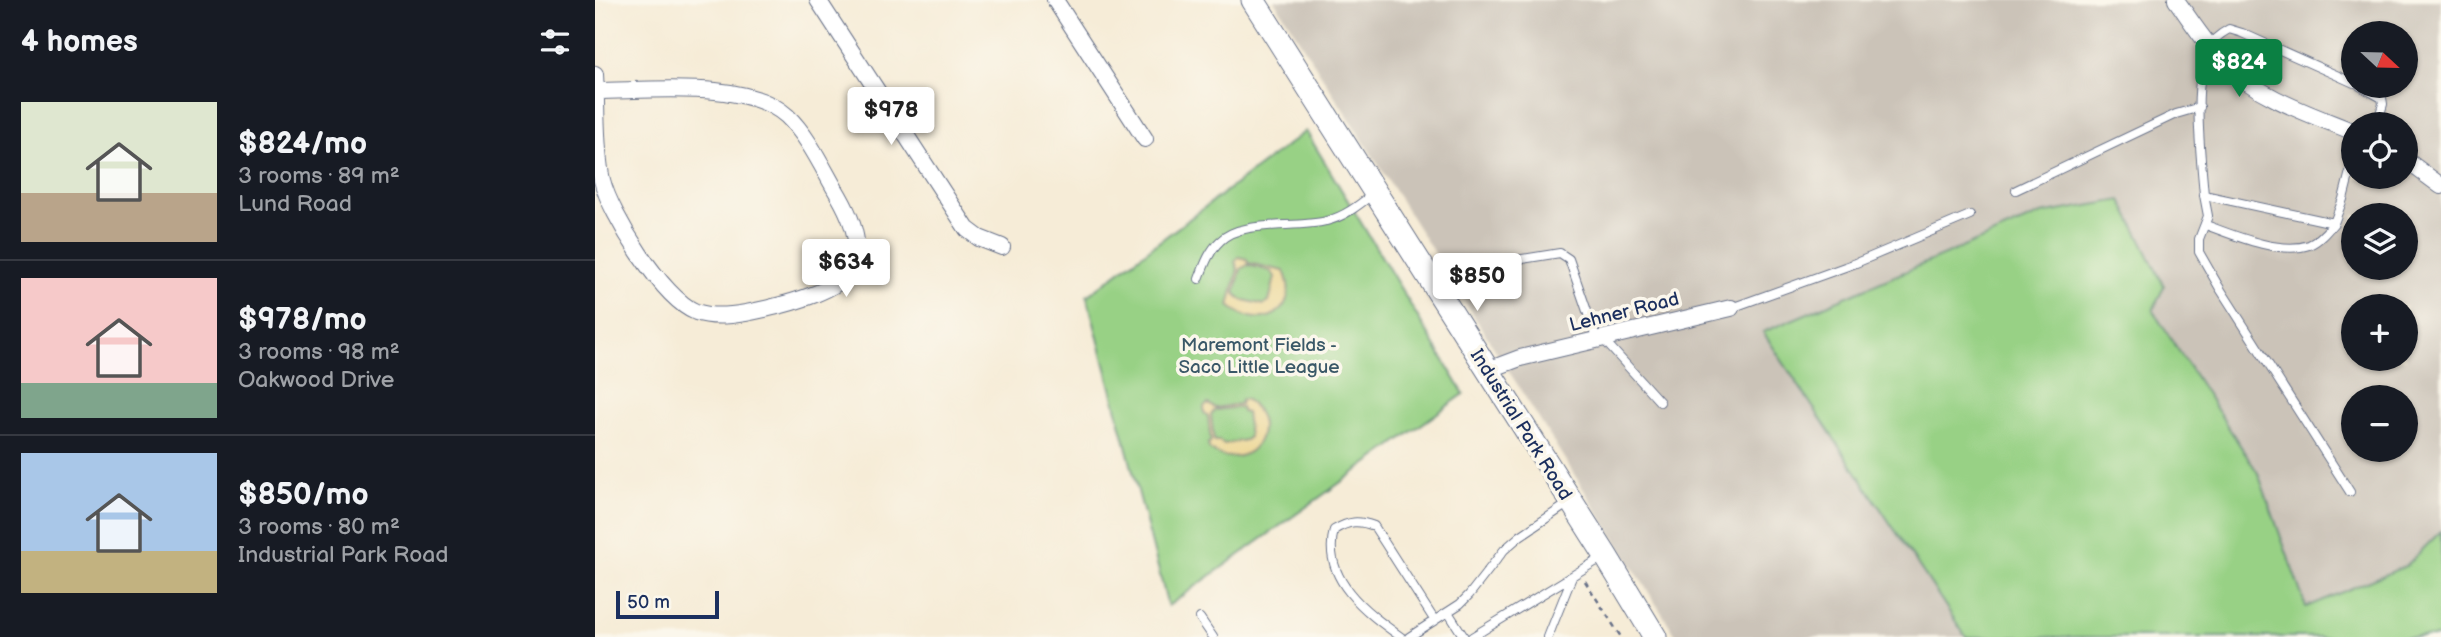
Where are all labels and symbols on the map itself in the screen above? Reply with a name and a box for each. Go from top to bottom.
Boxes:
north arrow [2341,21,2419,98]
pin: $824 [2198,40,2280,99]
pin: $978 [850,88,932,147]
pin: $634 [805,240,887,299]
pin: $850 [1436,254,1518,313]
street label: Lehner Road [1567,288,1682,337]
park label: Maremont Fields - Saco Little League [1178,334,1340,379]
street label: Industrial Park Road [1465,345,1577,505]
scale bar [616,588,719,620]

